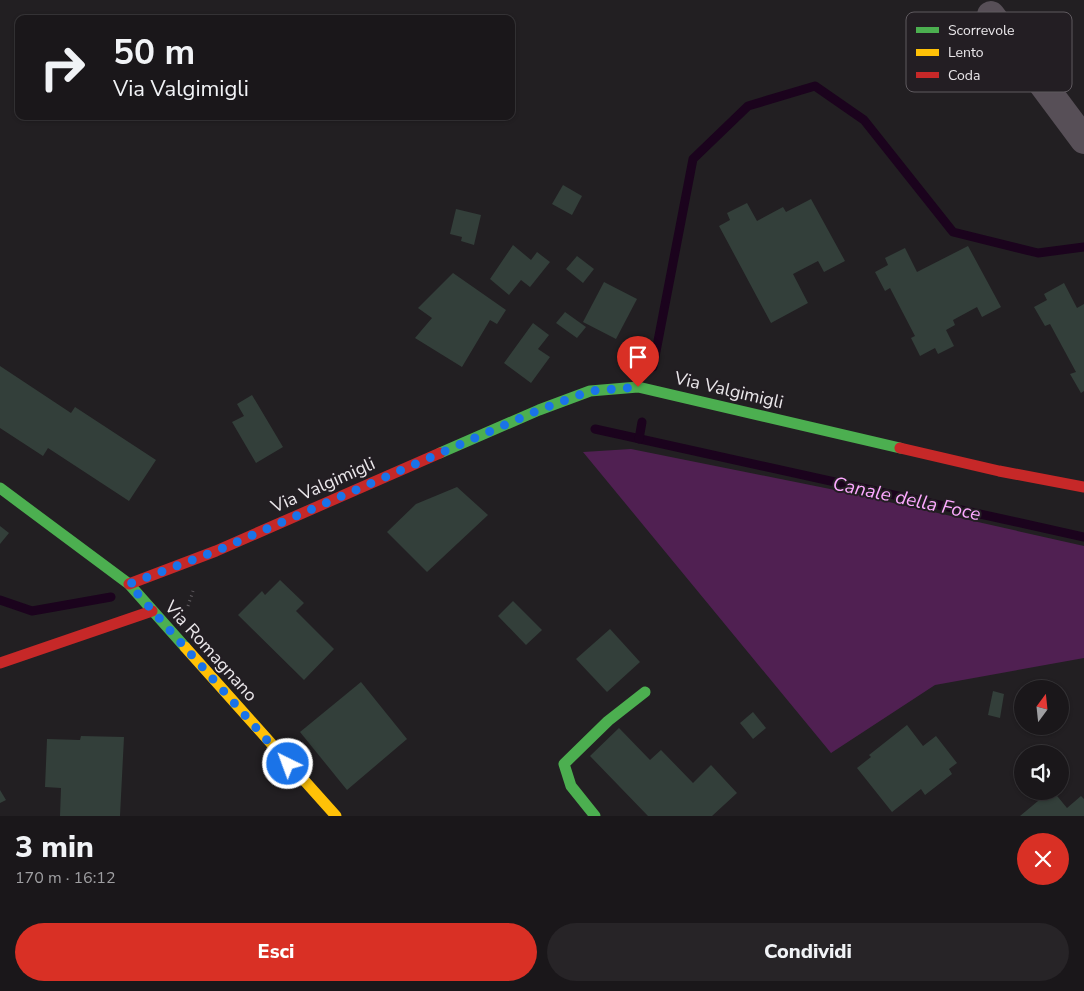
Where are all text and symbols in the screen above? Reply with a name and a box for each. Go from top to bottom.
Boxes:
legend [906,12,1072,92]
text: Scorrevole [948,21,1014,40]
text: 50 m [113,29,195,76]
icon: right [30,35,95,100]
text: Lento [948,43,984,62]
text: Coda [948,66,980,85]
text: Via Valgimigli [113,74,249,104]
pin [617,336,659,387]
icon: arrive [624,343,652,371]
street label: Via Valgimigli [671,366,786,414]
street label: Via Valgimigli [266,451,379,519]
water label: Canale della Foce [830,471,983,527]
street label: Via Romagnano [159,595,263,707]
north arrow [1014,680,1069,735]
map controls [1014,680,1069,800]
position arrow [261,737,313,789]
button: sound [1014,745,1069,800]
text: 3 min [15,827,94,868]
button: close [1017,833,1069,885]
text: 170 m · 16:12 [15,867,116,889]
button: Esci [15,923,537,981]
button: Condividi [547,923,1069,981]

